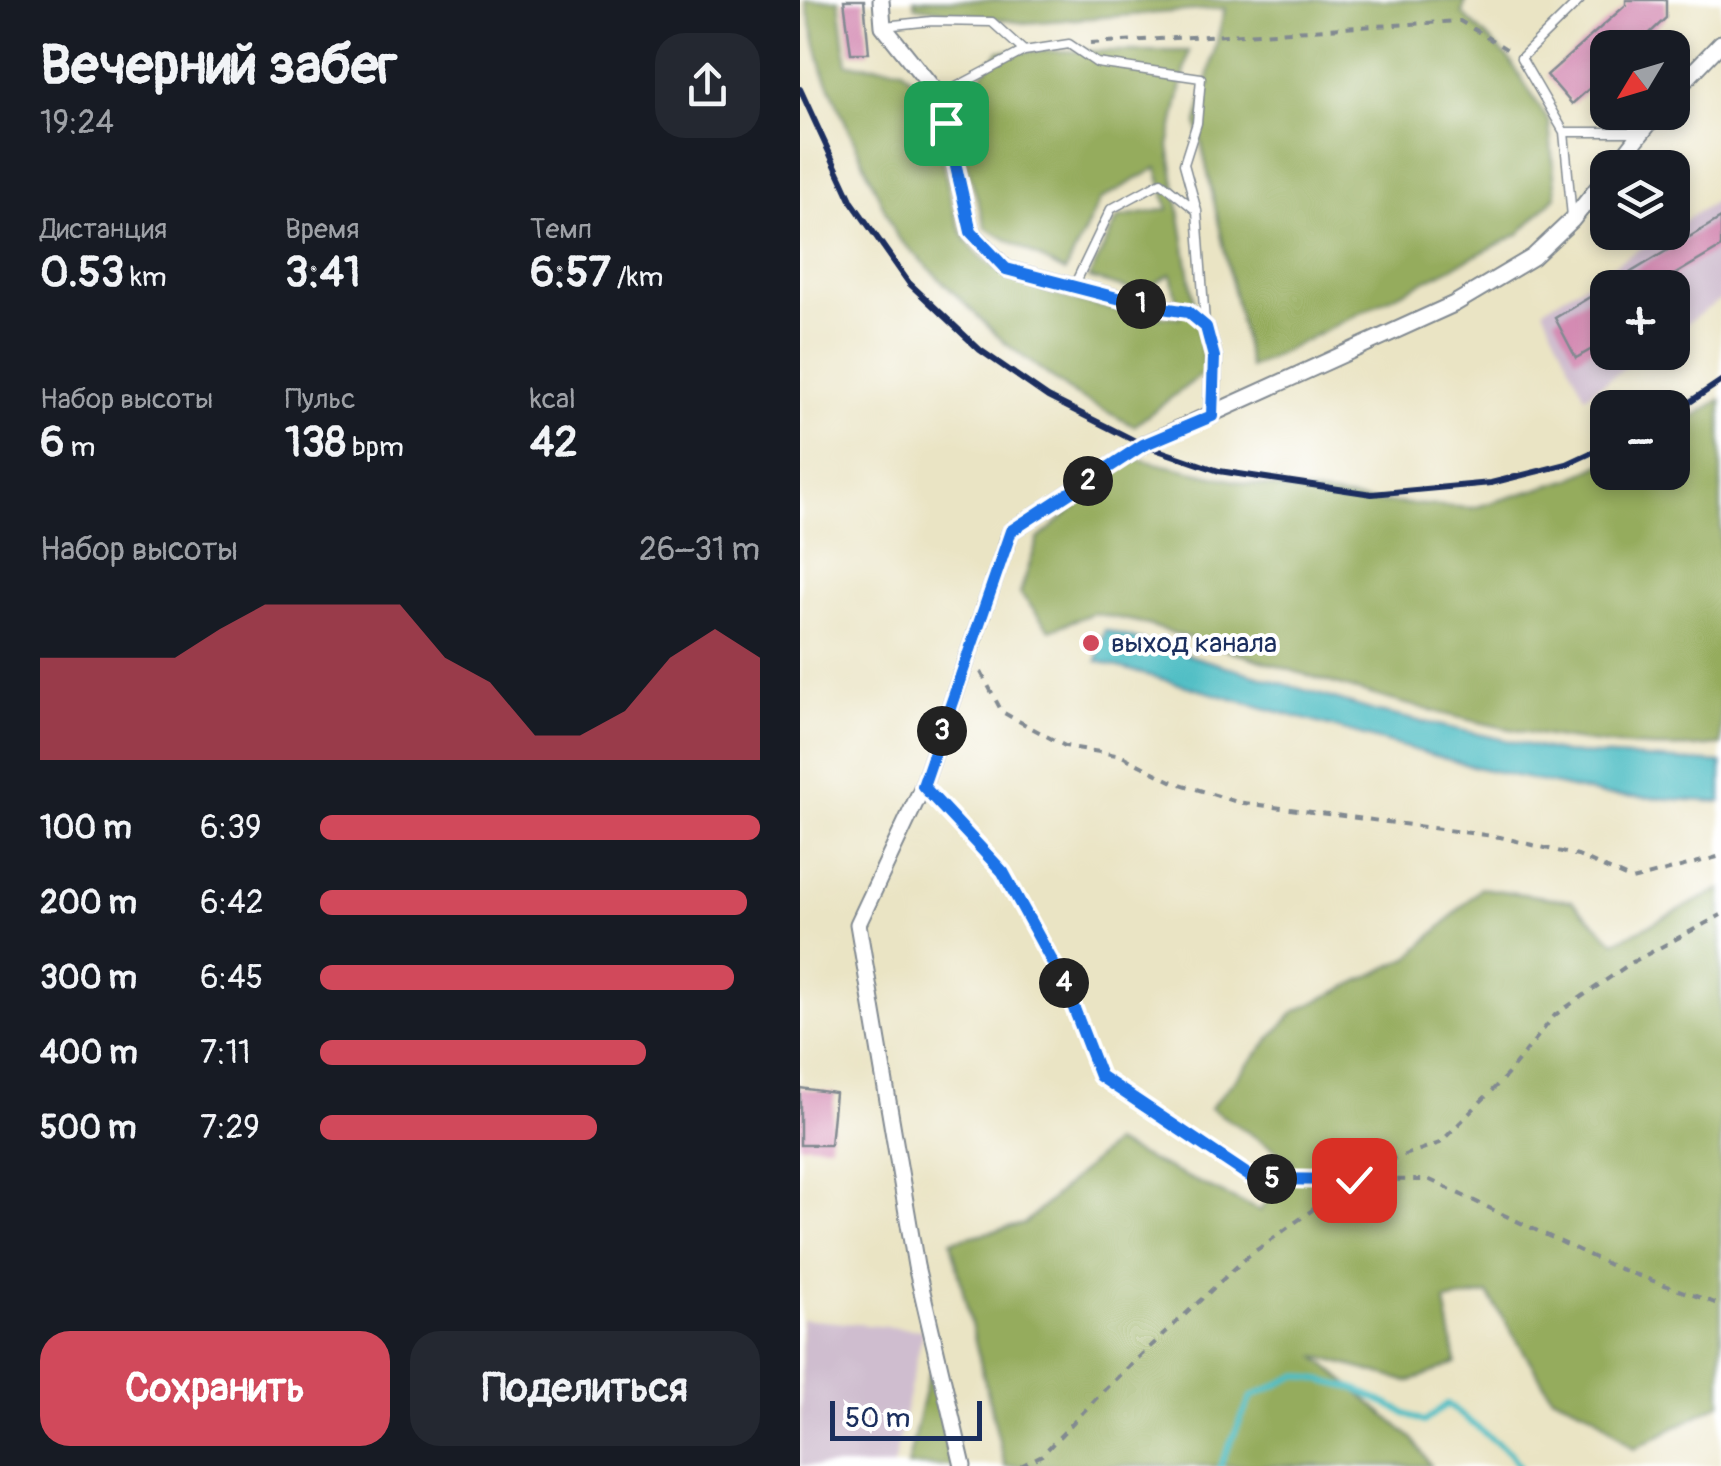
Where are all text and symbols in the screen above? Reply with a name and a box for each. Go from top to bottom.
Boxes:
north arrow [1590,30,1690,130]
map controls [1590,30,1690,490]
text: Вечерний забег [40,31,397,100]
button: share [655,33,760,138]
pin [904,81,989,166]
icon: arrive [919,96,974,151]
text: 19:24 [40,103,114,143]
button: layers [1590,150,1690,250]
text: Дистанция [40,212,167,247]
text: Время [285,212,359,247]
text: Темп [530,212,592,247]
text: 0.53 [40,247,124,299]
text: 3:41 [285,247,360,299]
text: 6:57 [530,247,611,299]
text: km [124,260,167,295]
text: /km [611,260,663,295]
button: + [1590,270,1690,370]
pin: 1 [1116,279,1166,329]
text: 1 [1136,286,1146,321]
text: Набор высоты [40,382,213,417]
text: Пульс [285,382,356,417]
text: kcal [530,382,576,417]
button: − [1590,390,1690,490]
text: 6 [40,417,64,469]
text: 138 [285,417,346,469]
text: 42 [530,417,578,469]
text: m [64,430,95,465]
text: bpm [346,430,404,465]
pin: 2 [1063,456,1113,506]
text: 2 [1080,463,1096,498]
text: Набор высоты [40,530,238,570]
text: 26–31 m [639,530,760,570]
place label: выход канала [1111,626,1277,661]
marker: выход канала [1080,632,1102,654]
pin: 3 [917,706,967,756]
text: 3 [934,713,950,748]
text: 100 m [40,808,132,848]
text: 6:39 [200,808,262,848]
text: 200 m [40,883,137,923]
text: 6:42 [200,883,264,923]
text: 300 m [40,958,137,998]
text: 6:45 [200,958,263,998]
pin: 4 [1039,958,1089,1008]
text: 4 [1056,965,1072,1000]
text: 400 m [40,1033,138,1073]
text: 7:11 [200,1033,251,1073]
text: 500 m [40,1108,136,1148]
text: 7:29 [200,1108,260,1148]
pin [1312,1138,1397,1223]
icon: check [1327,1153,1382,1208]
pin: 5 [1247,1154,1297,1204]
text: 5 [1264,1161,1280,1196]
button: Сохранить [40,1331,390,1446]
button: Поделиться [410,1331,760,1446]
scale bar [830,1396,982,1440]
text: 50 m [845,1401,910,1436]

